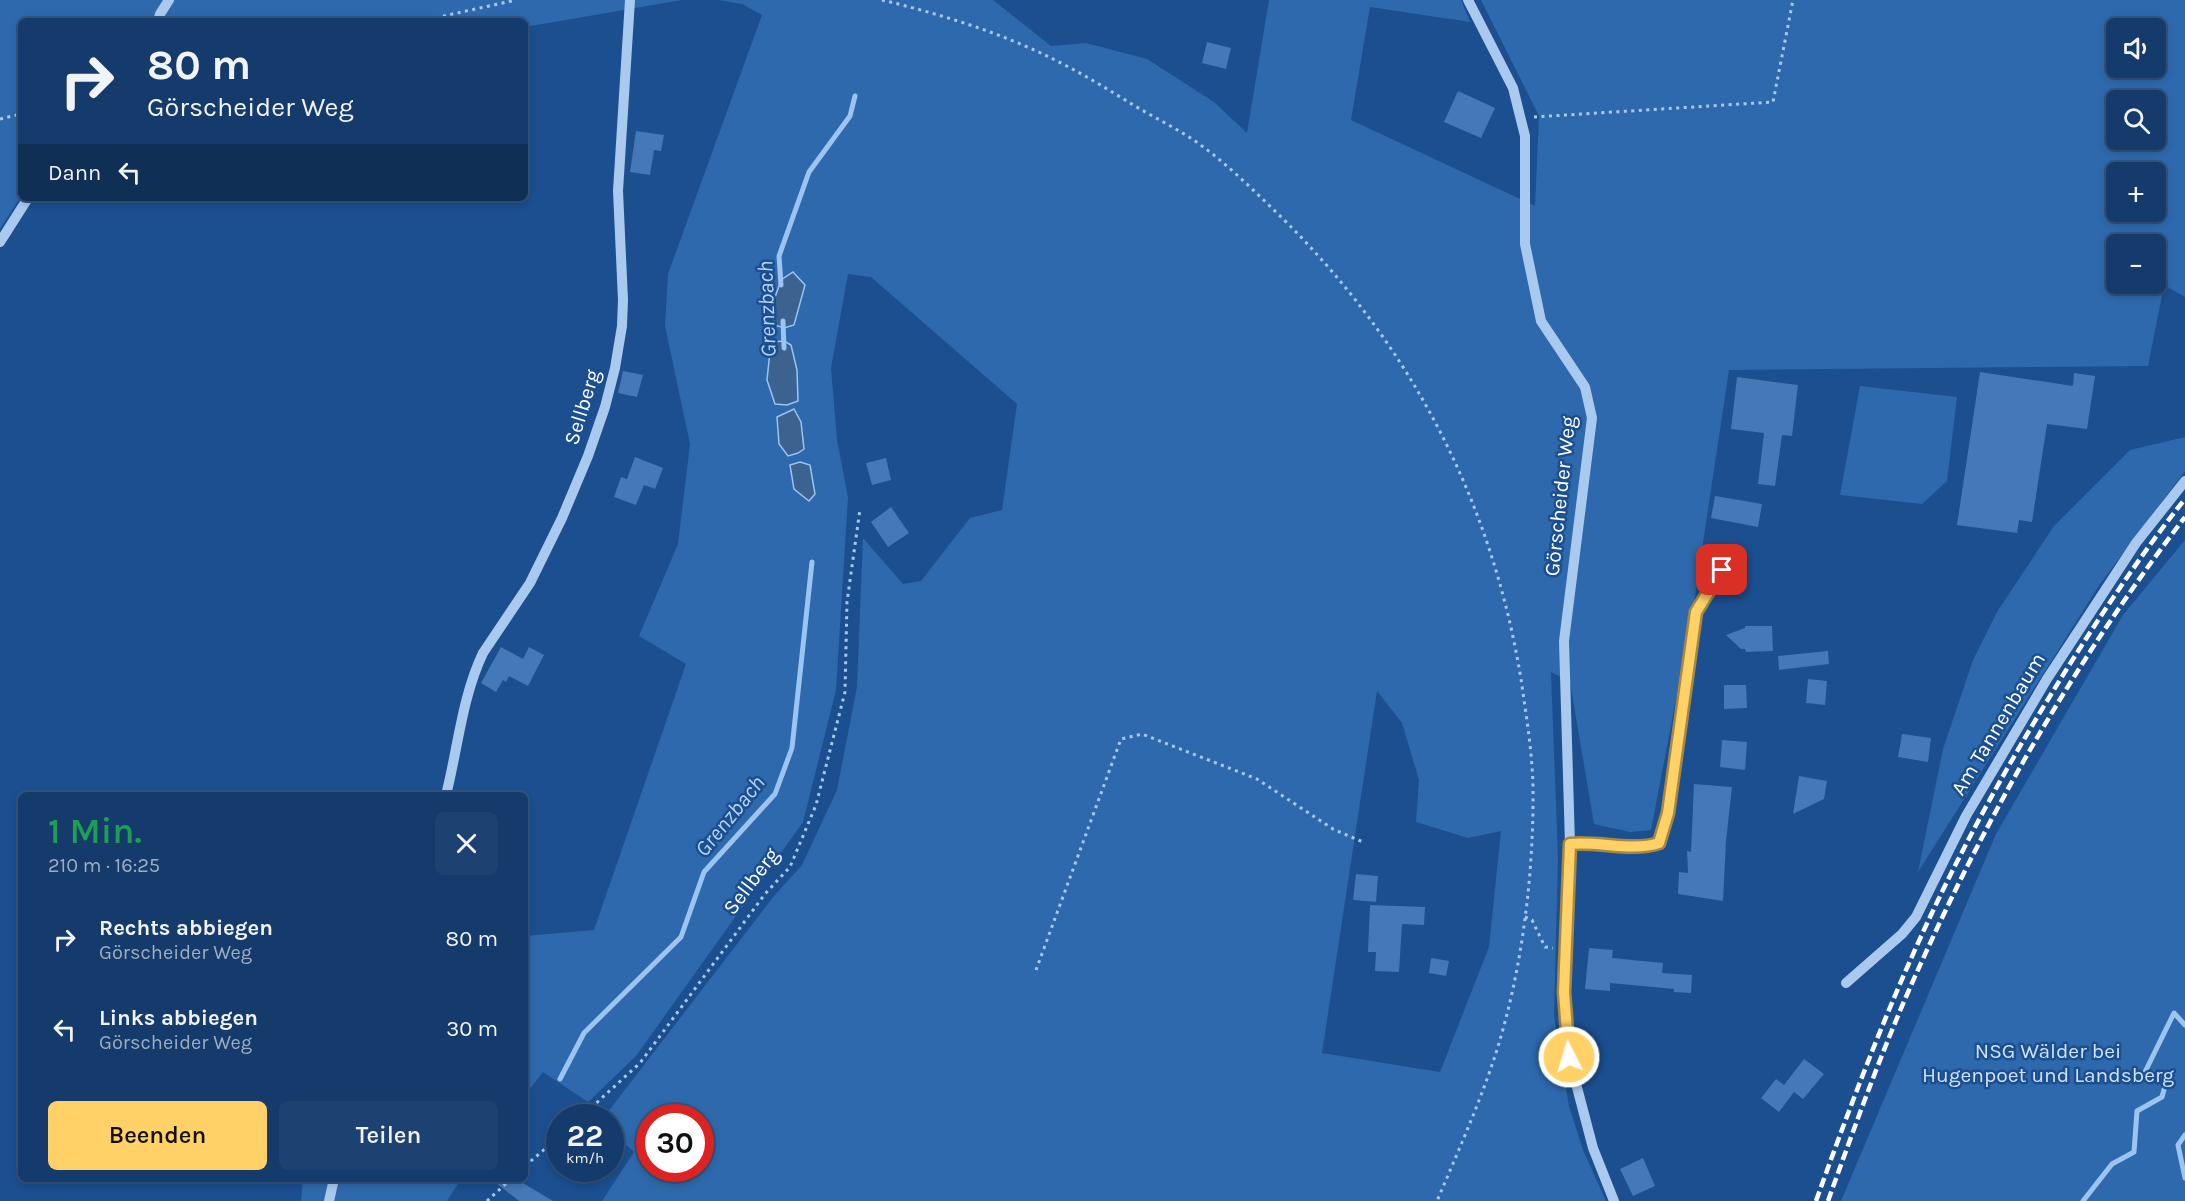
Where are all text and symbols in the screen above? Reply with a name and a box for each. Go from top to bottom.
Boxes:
map controls [2106,18,2166,294]
button: sound [2106,18,2166,78]
text: 80 m [147,40,251,90]
icon: right [48,42,126,120]
button: search [2106,90,2166,150]
text: Görscheider Weg [147,91,354,123]
icon: left [113,156,146,189]
text: Dann [48,160,101,186]
button: + [2106,162,2166,222]
button: − [2106,234,2166,294]
water label: Grenzbach [752,260,782,358]
street label: Sellberg [559,366,605,448]
street label: Görscheider Weg [1540,415,1580,577]
pin [1696,544,1747,595]
icon: arrive [1705,553,1738,586]
street label: Am Tannenbaum [1946,648,2050,800]
water label: Grenzbach [689,770,771,862]
text: 1 Min. [48,810,142,852]
button: close [435,812,498,875]
street label: Sellberg [718,843,784,919]
text: 210 m · 16:25 [48,854,160,877]
text: Rechts abbiegen [99,915,273,941]
icon: right [48,923,81,956]
text: 80 m [446,926,498,952]
text: Görscheider Weg [99,941,252,964]
text: Links abbiegen [99,1005,258,1031]
icon: left [48,1013,81,1046]
text: 30 m [446,1016,498,1042]
position arrow [1537,1025,1601,1089]
text: Görscheider Weg [99,1031,252,1054]
park label: NSG Wälder bei Hugenpoet und Landsberg [1922,1039,2174,1087]
button: Beenden [48,1101,267,1170]
button: Teilen [279,1101,498,1170]
speed limit sign: 30 [636,1104,714,1182]
text: 22 [567,1118,603,1154]
text: km/h [566,1149,604,1167]

